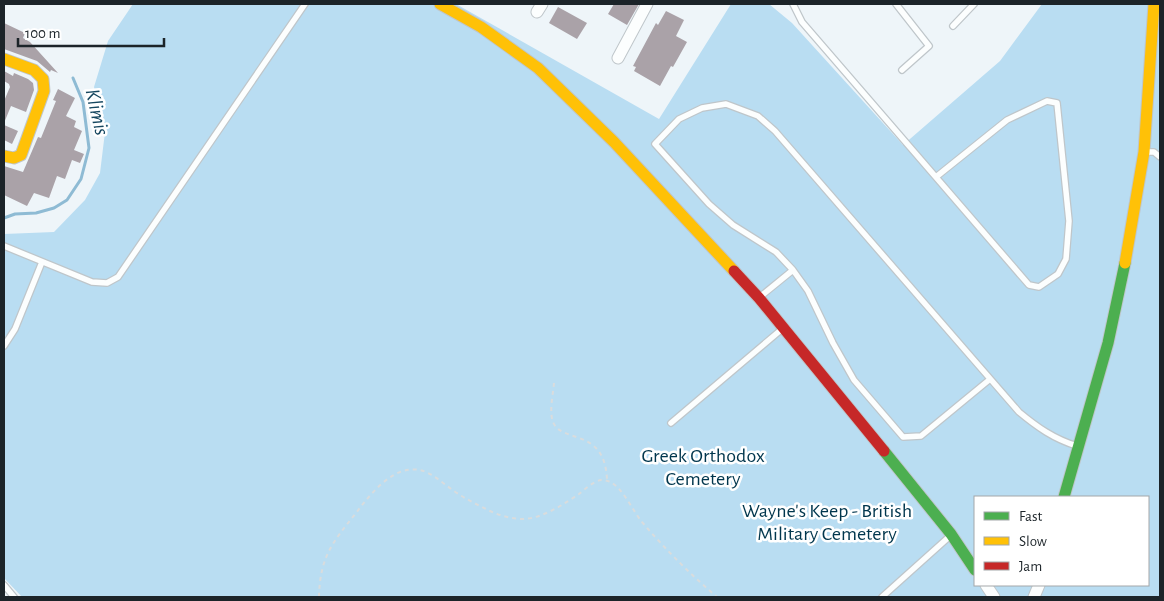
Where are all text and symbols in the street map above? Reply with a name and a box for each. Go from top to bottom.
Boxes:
scale bar [18,15,164,47]
text: 100 m [25,26,60,41]
water label: Klimis [81,87,113,138]
park label: Greek Orthodox Cemetery [641,446,765,489]
legend [974,496,1149,586]
park label: Wayne's Keep - British Military Cemetery [742,501,912,544]
text: Fast [1019,509,1043,524]
text: Slow [1019,534,1047,549]
text: Jam [1019,559,1042,574]

